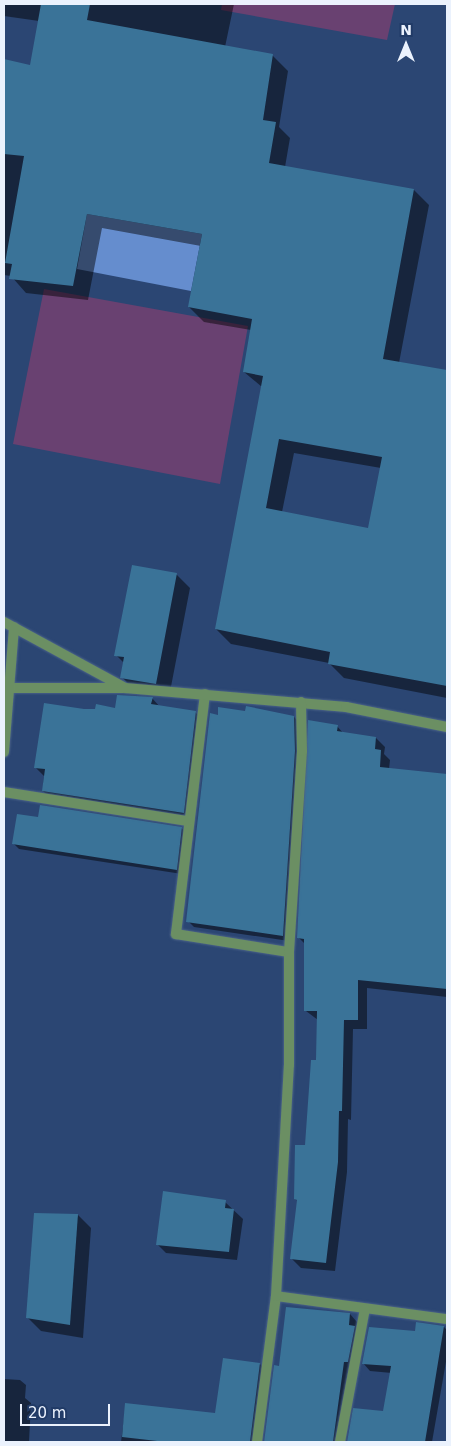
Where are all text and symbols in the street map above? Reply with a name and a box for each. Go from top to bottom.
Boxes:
north arrow [381,20,431,70]
text: N [400,22,412,38]
scale bar [22,1394,112,1426]
text: 20 m [28,1404,66,1422]

